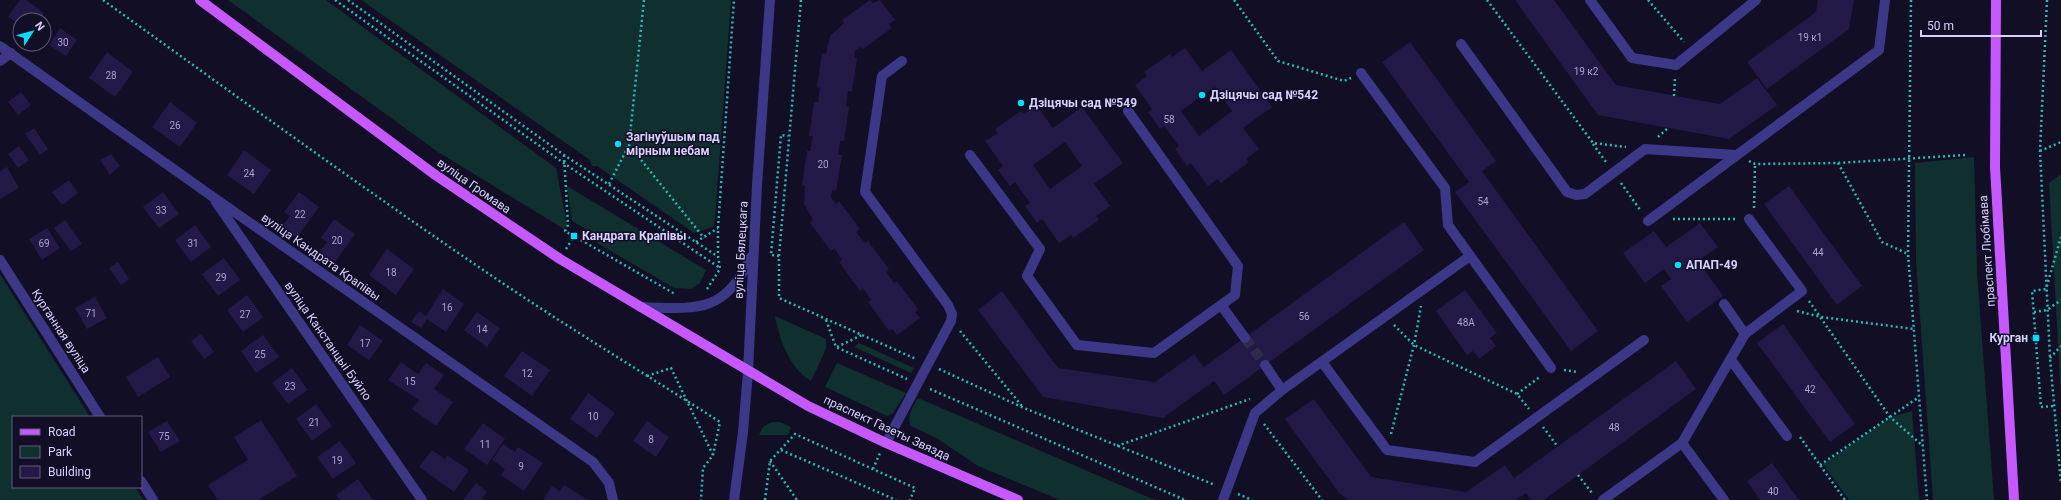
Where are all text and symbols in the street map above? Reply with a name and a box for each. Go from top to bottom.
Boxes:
north arrow [12,12,52,52]
scale bar [1921,12,2041,38]
text: N [32,19,47,34]
text: 50 m [1927,19,1954,33]
house number: 19 к1 [1798,32,1822,43]
house number: 30 [57,37,69,48]
house number: 19 к2 [1574,66,1599,77]
house number: 28 [105,70,117,81]
place label: Дзіцячы сад №542 [1210,88,1318,102]
marker: Дзіцячы сад №542 [1197,90,1207,100]
place label: Дзіцячы сад №549 [1029,96,1137,110]
marker: Дзіцячы сад №549 [1016,98,1026,108]
house number: 58 [1163,114,1175,125]
house number: 26 [169,120,181,131]
place label: Загінуўшым пад мірным небам [626,130,720,158]
marker: Загінуўшым пад мірным небам [613,139,623,149]
street label: вуліца Громава [435,155,513,217]
house number: 20 [817,159,829,170]
house number: 24 [243,168,255,179]
street label: праспект Любімава [1976,195,1998,307]
house number: 54 [1477,196,1489,207]
street label: вуліца Бялецкага [731,201,751,299]
house number: 33 [155,205,167,216]
house number: 22 [294,209,306,220]
street label: вуліца Кандрата Крапівы [259,210,383,304]
place label: Кандрата Крапівы [582,229,687,243]
marker: Кандрата Крапівы [569,231,579,241]
house number: 20 [331,235,343,246]
house number: 69 [38,238,50,249]
house number: 31 [187,238,199,249]
house number: 44 [1812,247,1824,258]
place label: АПАП-49 [1686,258,1738,272]
marker: АПАП-49 [1673,260,1683,270]
house number: 18 [385,267,397,278]
house number: 29 [215,272,227,283]
street label: вуліца Канстанцыі Буйло [282,279,374,403]
street label: Курганная вуліца [29,286,93,376]
house number: 16 [441,302,453,313]
house number: 71 [85,308,97,319]
house number: 27 [239,309,251,320]
house number: 56 [1298,311,1310,322]
house number: 48А [1457,317,1475,328]
house number: 14 [476,324,488,335]
place label: Курган [1989,331,2028,345]
marker: Курган [2031,333,2041,343]
house number: 17 [359,338,371,349]
house number: 25 [254,349,266,360]
house number: 12 [521,368,533,379]
house number: 15 [404,376,416,387]
house number: 23 [284,381,296,392]
house number: 42 [1804,384,1816,395]
street label: праспект Газеты Звязда [822,393,952,463]
house number: 10 [587,411,599,422]
legend [12,416,142,488]
house number: 21 [308,417,320,428]
house number: 48 [1608,422,1620,433]
text: Road [48,425,76,439]
house number: 75 [158,431,170,442]
house number: 8 [648,434,654,445]
house number: 11 [479,439,491,450]
text: Park [48,445,73,459]
house number: 19 [331,455,343,466]
house number: 9 [518,461,524,472]
text: Building [48,465,91,479]
house number: 40 [1767,486,1779,497]

